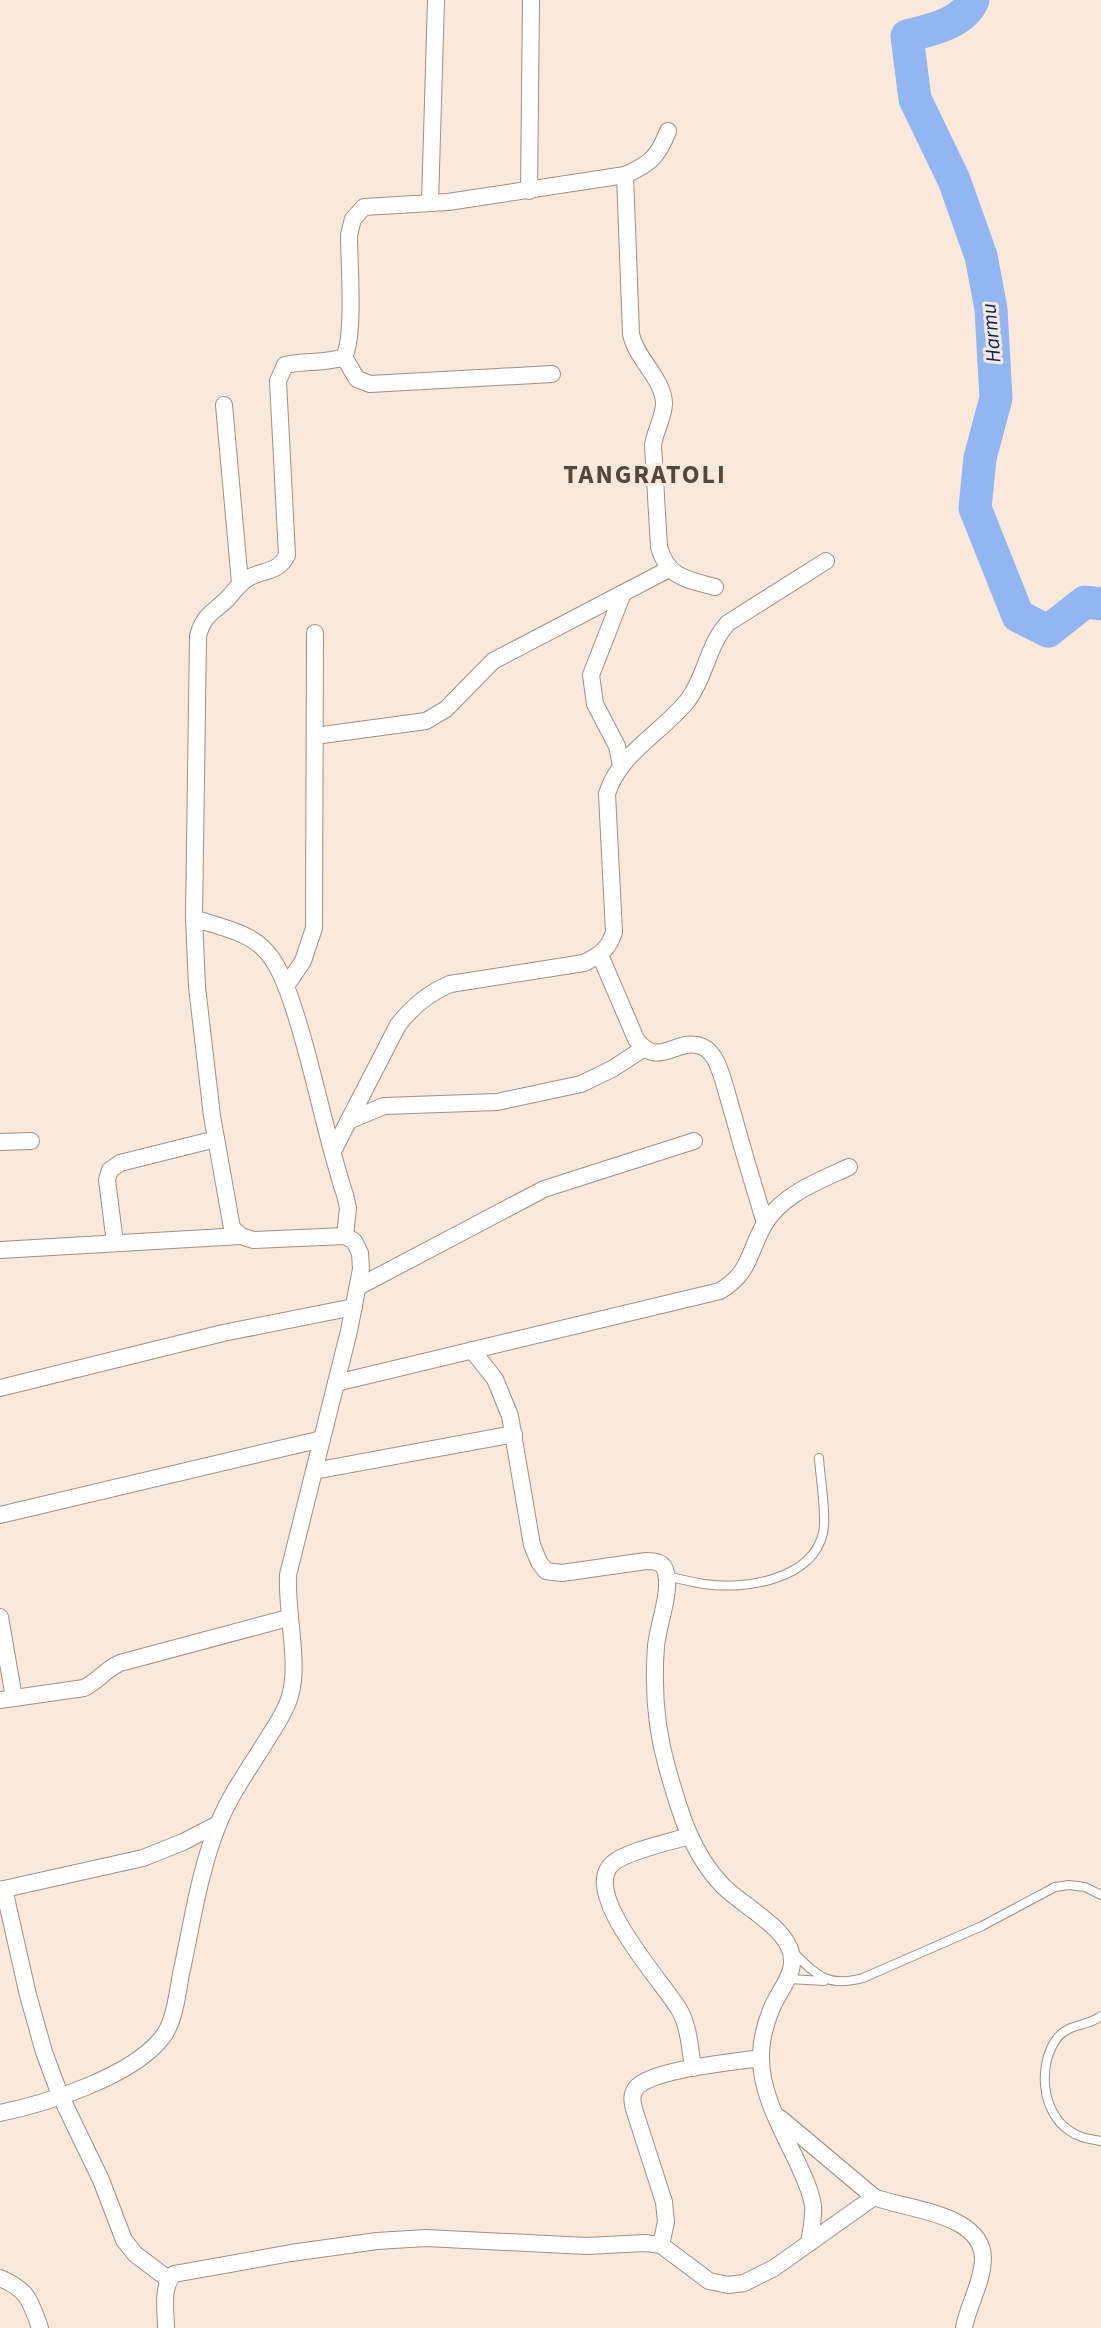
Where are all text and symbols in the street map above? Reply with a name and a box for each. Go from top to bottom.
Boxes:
water label: Harmu [973,302,1009,364]
district label: TANGRATOLI [563,456,727,493]

